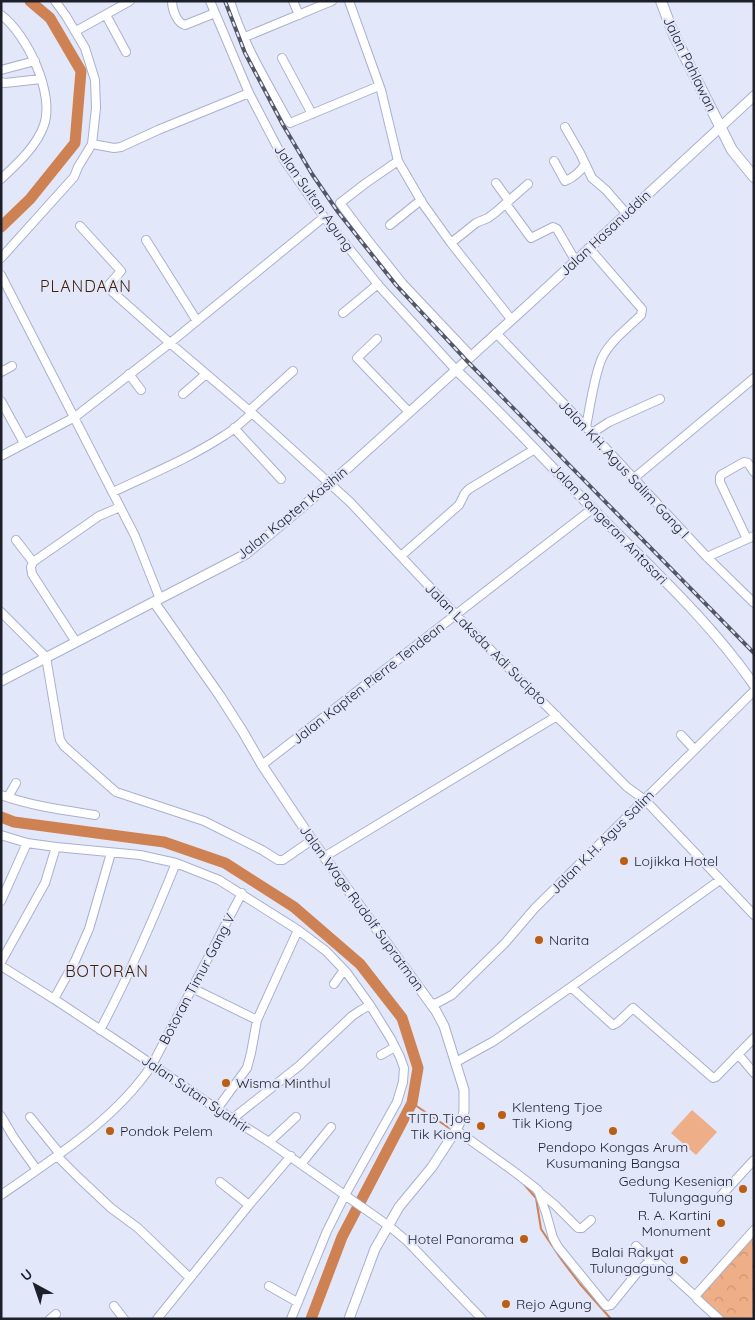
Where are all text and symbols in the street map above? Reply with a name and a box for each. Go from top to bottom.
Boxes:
street label: Jalan Pahlawan [659,13,721,115]
street label: Jalan Sultan Agung [270,141,358,255]
street label: Jalan Hasanuddin [556,186,654,280]
district label: PLANDAAN [40,276,132,296]
street label: Jalan KH. Agus Salim Gang I [555,396,693,542]
street label: Jalan Pangeran Antasari [547,460,671,588]
street label: Jalan Kapten Kasihin [233,463,351,563]
street label: Jalan Laksda. Adi Sucipto [421,579,551,709]
street label: Jalan Kapten Pierre Tendean [288,618,448,748]
street label: Jalan K.H. Agus Salim [546,786,658,898]
street label: Jalan Wage Rudolf Supratman [296,822,428,994]
place label: Lojikka Hotel [634,852,718,870]
marker: Lojikka Hotel [618,855,630,867]
street label: Botoran Timur Gang V [155,910,239,1048]
place label: Narita [549,931,589,949]
marker: Narita [533,934,545,946]
district label: BOTORAN [65,961,149,981]
street label: Jalan Sutan Syahrir [138,1051,254,1137]
place label: Wisma Minthul [236,1074,331,1092]
marker: Wisma Minthul [220,1077,232,1089]
place label: Klenteng Tjoe Tik Kiong [512,1098,602,1132]
place label: TITD Tjoe Tik Kiong [408,1109,471,1143]
marker: Klenteng Tjoe Tik Kiong [496,1109,508,1121]
marker: TITD Tjoe Tik Kiong [475,1120,487,1132]
place label: Pondok Pelem [120,1122,213,1140]
marker: Pondok Pelem [104,1125,116,1137]
marker: Pendopo Kongas Arum Kusumaning Bangsa [607,1125,619,1137]
place label: Pendopo Kongas Arum Kusumaning Bangsa [538,1138,688,1172]
place label: Gedung Kesenian Tulungagung [619,1172,733,1206]
marker: Gedung Kesenian Tulungagung [737,1183,749,1195]
place label: R. A. Kartini Monument [638,1206,711,1240]
marker: R. A. Kartini Monument [715,1217,727,1229]
place label: Hotel Panorama [408,1230,514,1248]
marker: Hotel Panorama [518,1233,530,1245]
place label: Balai Rakyat Tulungagung [589,1243,674,1277]
marker: Balai Rakyat Tulungagung [678,1254,690,1266]
north arrow [10,1260,60,1310]
text: U [17,1265,36,1285]
place label: Rejo Agung [516,1295,592,1313]
marker: Rejo Agung [500,1298,512,1310]

